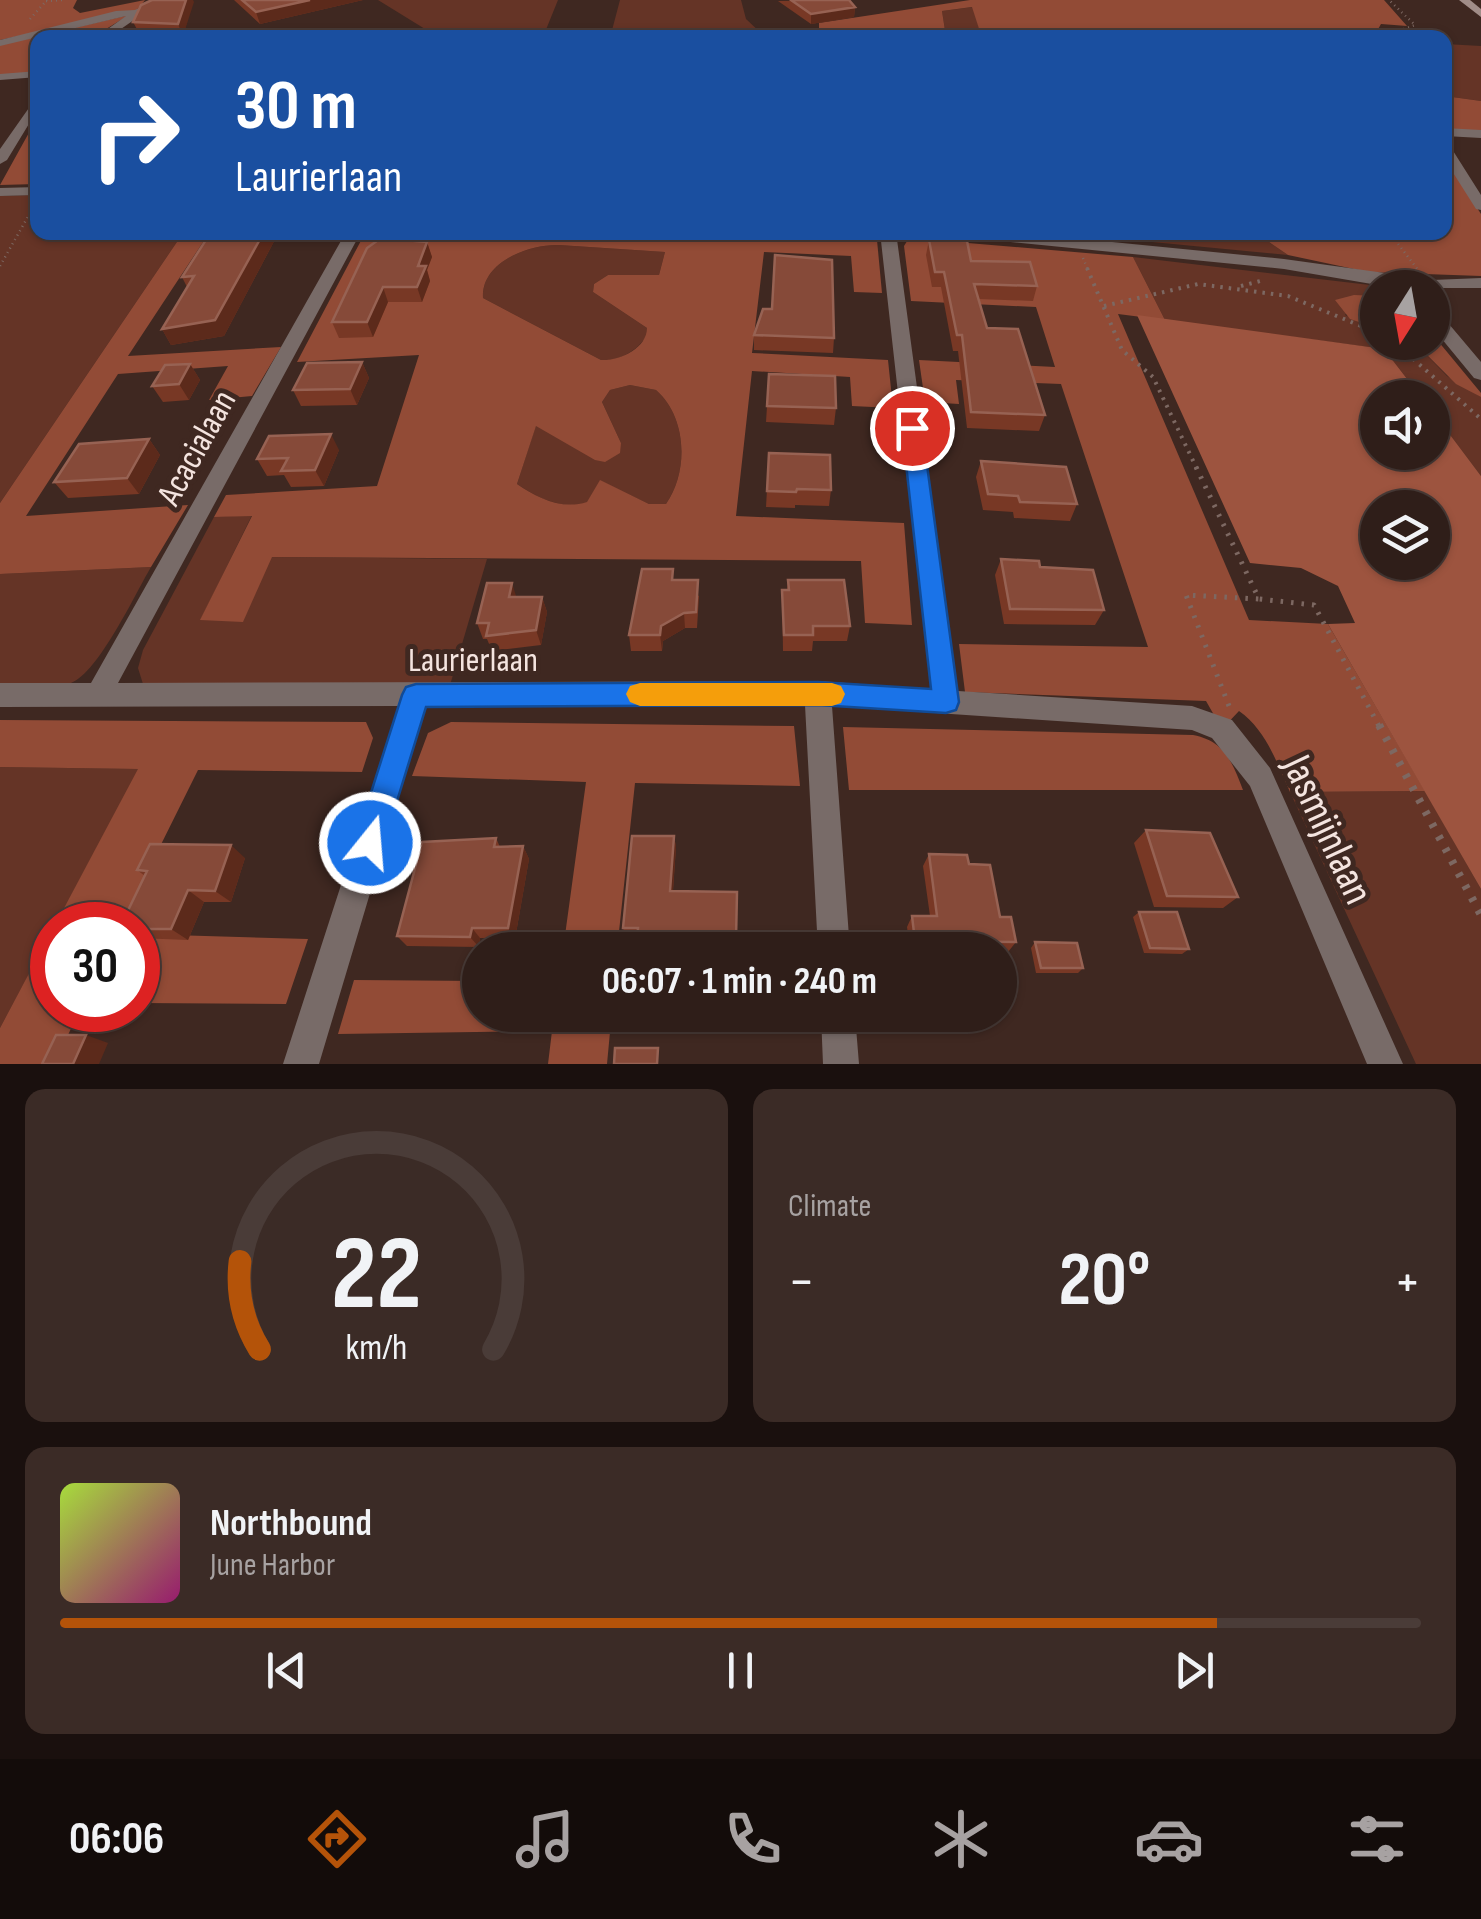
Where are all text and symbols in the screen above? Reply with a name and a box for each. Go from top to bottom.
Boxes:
text: 30 m [235,65,357,149]
icon: right [70,70,200,200]
text: Laurierlaan [235,150,402,205]
north arrow [1360,270,1450,360]
map controls [1360,270,1450,580]
button: sound [1360,380,1450,470]
street label: Acacialaan [147,383,246,514]
pin [870,386,955,471]
icon: arrive [885,401,940,456]
button: layers [1360,490,1450,580]
street label: Laurierlaan [408,639,538,682]
street label: Jasmijnlaan [1270,747,1384,912]
position arrow [318,791,422,895]
speed limit sign: 30 [30,902,160,1032]
text: 06:07 · 1 min · 240 m [602,959,877,1004]
text: Climate [788,1187,871,1226]
text: 22 [331,1213,422,1338]
text: 20° [1058,1236,1151,1327]
text: − [788,1249,815,1316]
text: + [1394,1249,1421,1316]
text: km/h [346,1327,407,1370]
text: Northbound [210,1501,372,1546]
text: June Harbor [210,1546,335,1585]
icon: previous [259,1643,314,1698]
icon: pause [713,1643,768,1698]
icon: next [1167,1643,1222,1698]
icon: directions [302,1804,372,1874]
icon: music [510,1804,580,1874]
icon: phone [718,1804,788,1874]
icon: climate [926,1804,996,1874]
icon: car [1134,1804,1204,1874]
icon: filters [1342,1804,1412,1874]
text: 06:06 [69,1812,164,1867]

